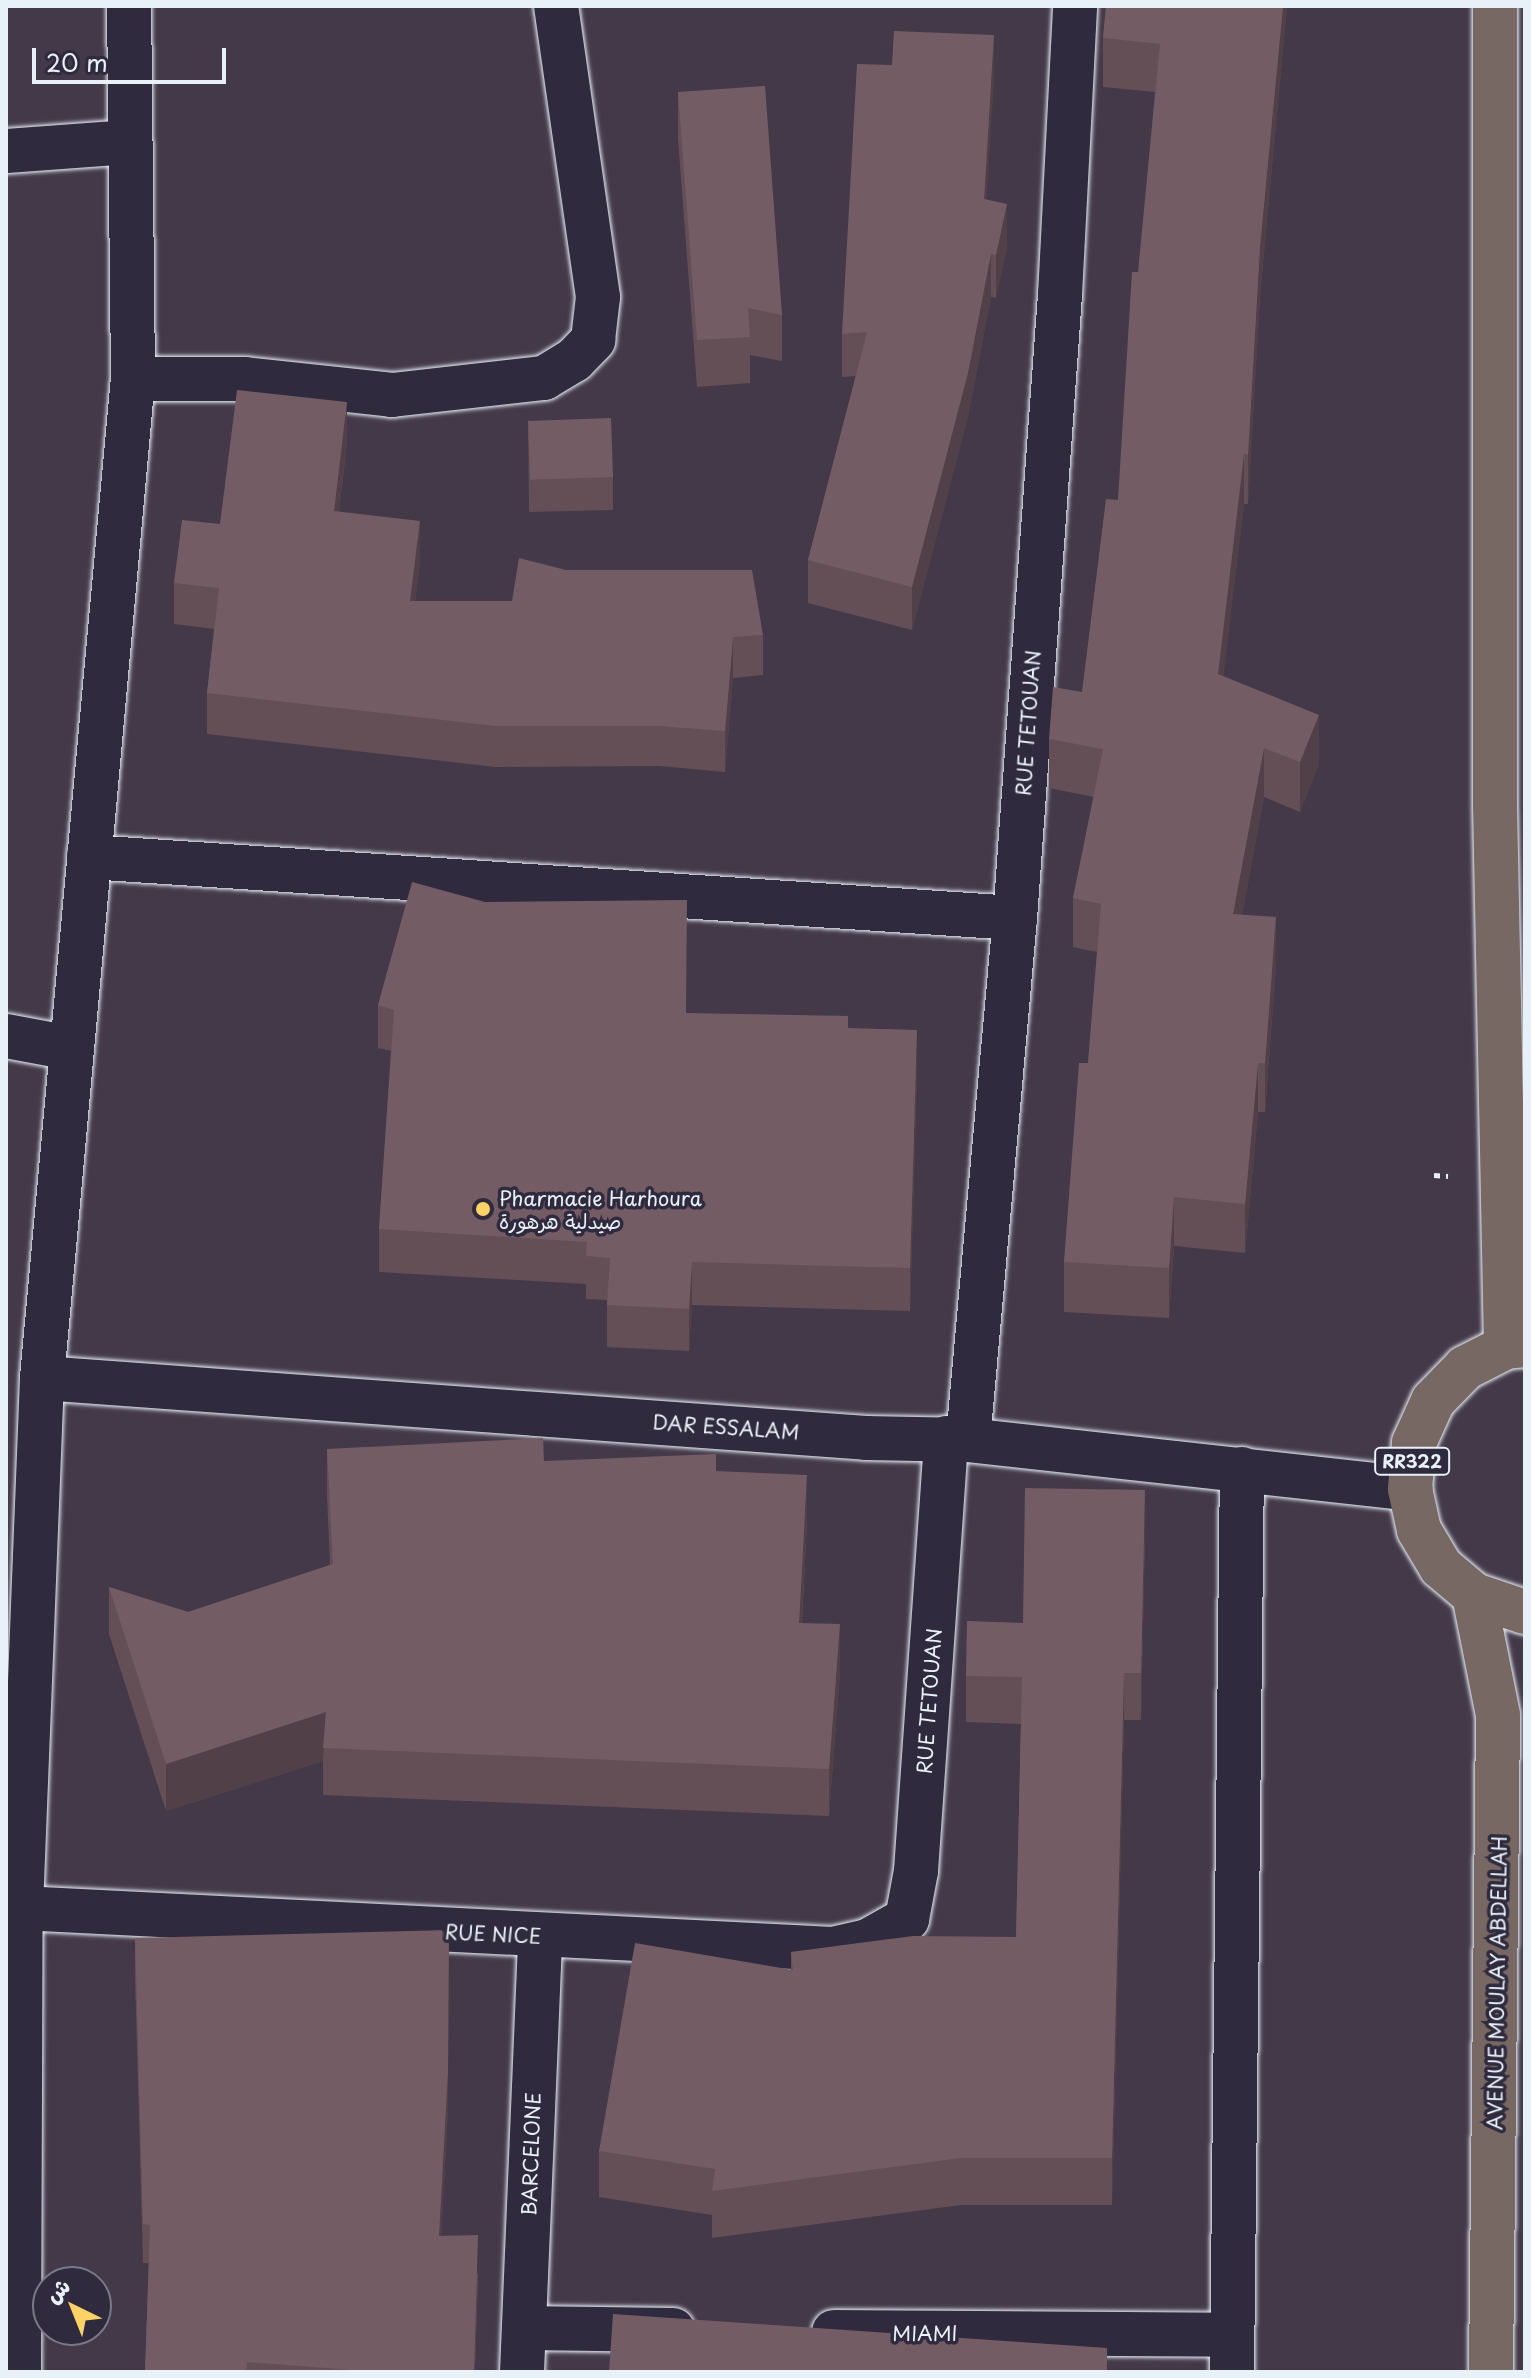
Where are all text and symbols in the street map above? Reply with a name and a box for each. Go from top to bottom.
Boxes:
scale bar [36,32,230,82]
text: 20 m [46,44,108,80]
street label: RUE TETOUAN [1011,648,1045,798]
place label: Pharmacie Harhoura صيدلية هرهورة [499,1186,703,1233]
marker: Pharmacie Harhoura صيدلية هرهورة [474,1200,492,1218]
street label: DAR ESSALAM [650,1410,802,1444]
road number: RR322 [1374,1447,1450,1475]
street label: RUE TETOUAN [912,1626,946,1776]
street label: AVENUE MOULAY ABDELLAH [1482,1837,1512,2129]
street label: RUE NICE [443,1919,543,1949]
street label: BARCELONE [517,2092,545,2216]
north arrow [32,2266,112,2346]
text: ش [37,2269,77,2310]
street label: MIAMI [892,2321,958,2345]

